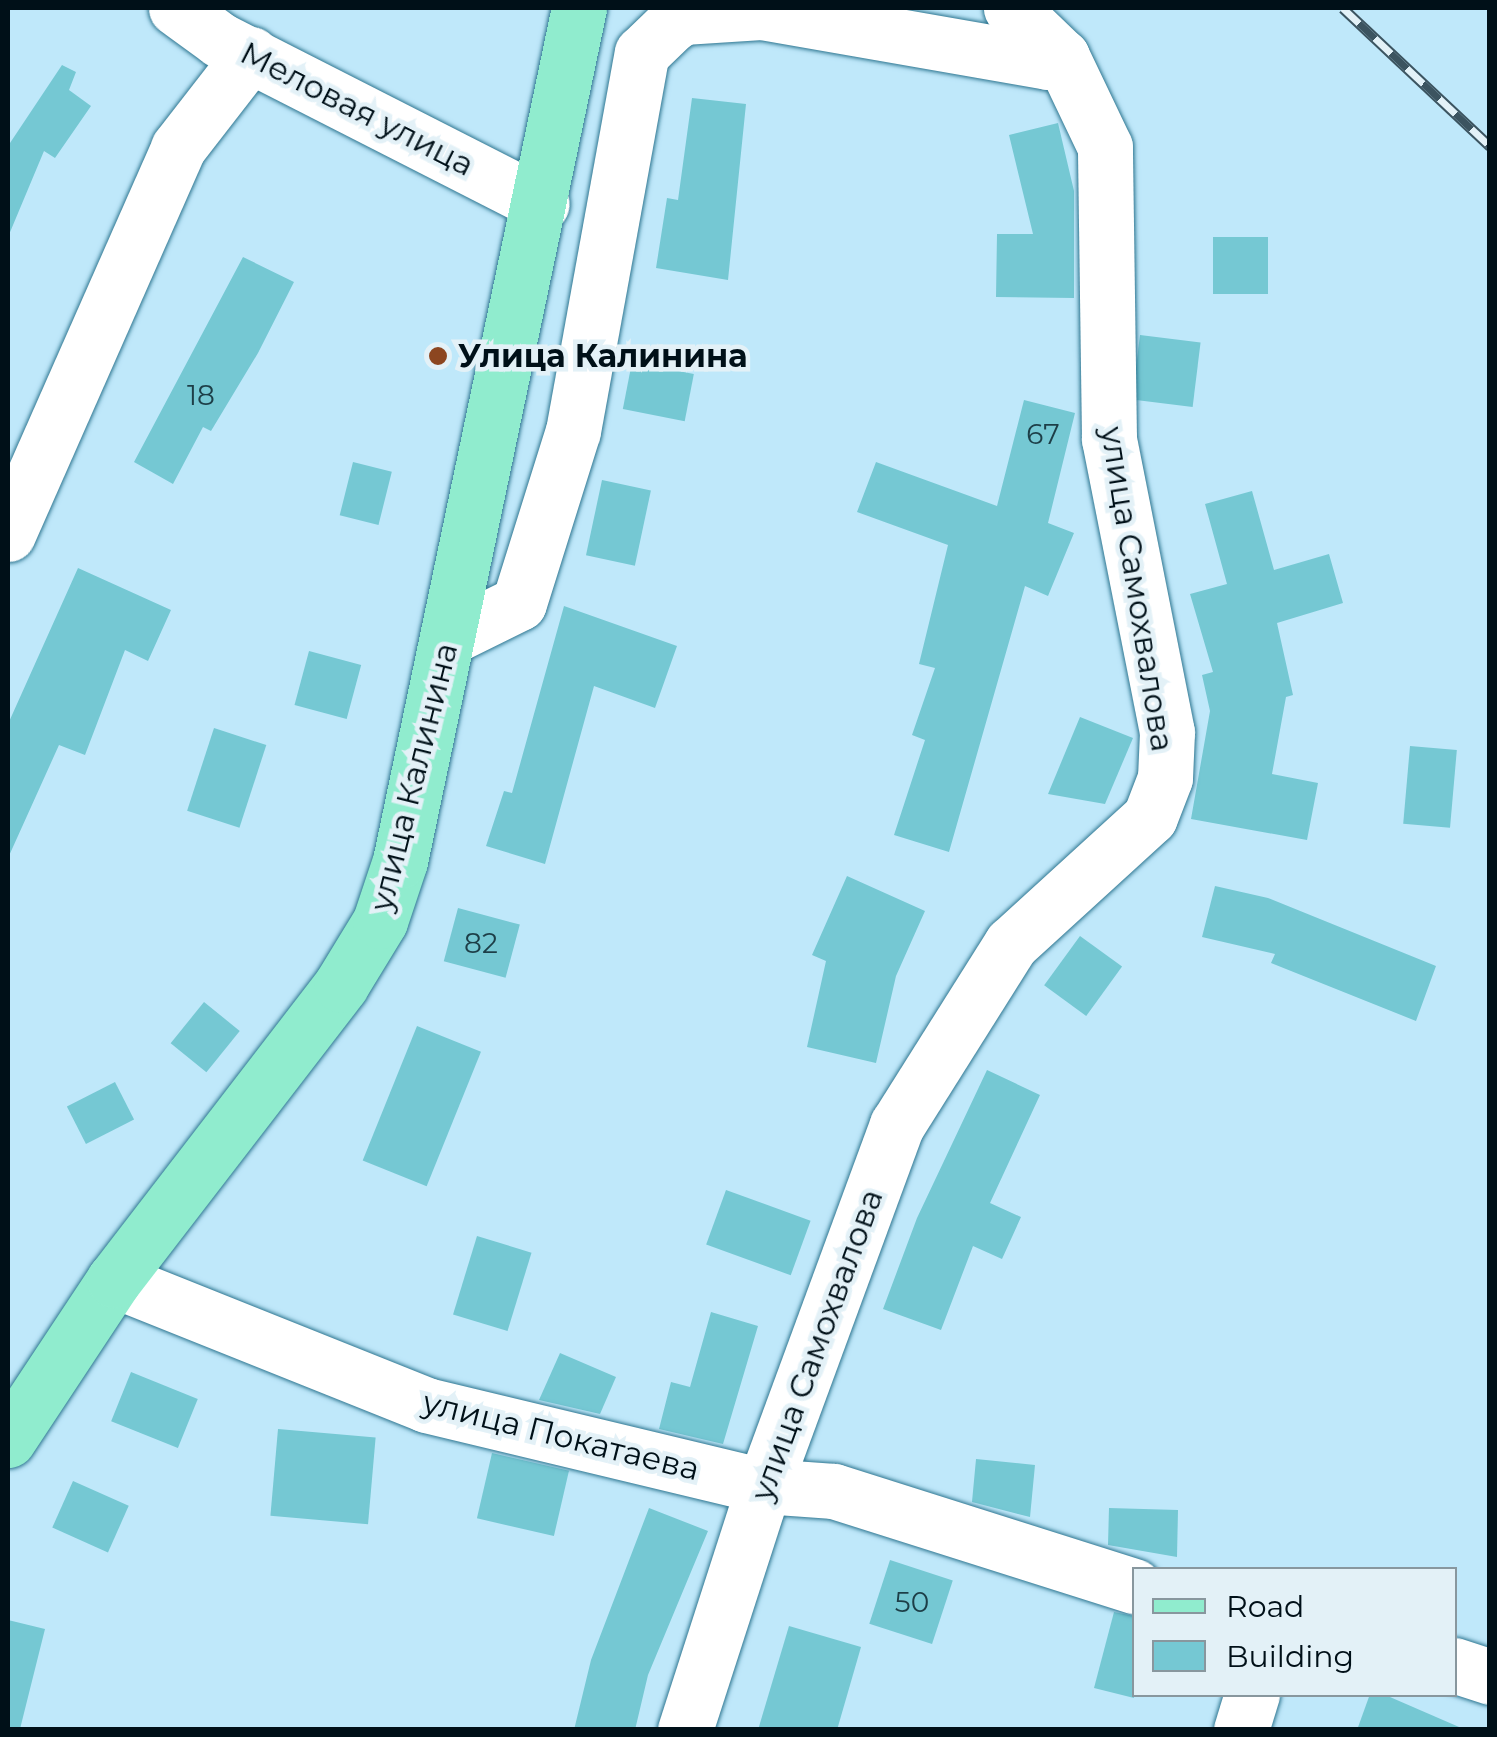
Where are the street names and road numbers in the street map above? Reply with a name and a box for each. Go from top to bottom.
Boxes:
street label: Меловая улица [234,34,480,184]
street label: улица Самохвалова [1092,424,1182,754]
street label: улица Калинина [362,639,466,915]
street label: улица Самохвалова [743,1184,891,1506]
street label: улица Покатаева [419,1383,703,1489]

